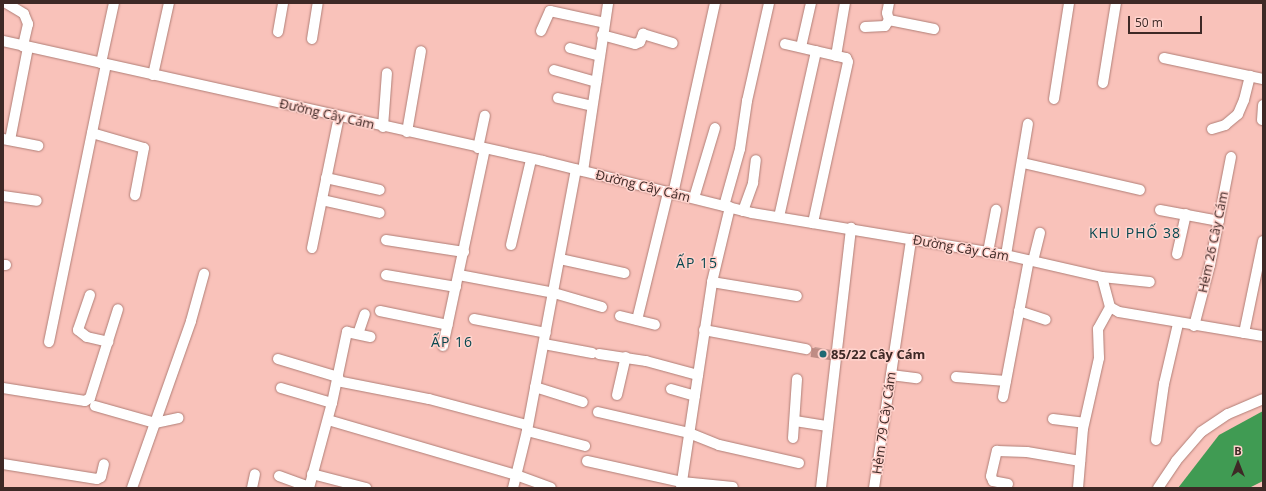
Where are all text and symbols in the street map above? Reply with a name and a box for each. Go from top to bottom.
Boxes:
scale bar [1130,8,1204,34]
text: 50 m [1135,14,1163,31]
street label: Đường Cây Cám [278,95,376,133]
street label: Đường Cây Cám [594,167,692,205]
street label: Hẻm 26 Cây Cám [1195,190,1231,294]
district label: KHU PHỐ 38 [1089,225,1181,241]
street label: Đường Cây Cám [912,232,1010,264]
district label: ẤP 15 [676,255,718,271]
district label: ẤP 16 [431,334,473,350]
place label: 85/22 Cây Cám [831,346,925,362]
marker: 85/22 Cây Cám [818,349,828,359]
street label: Hẻm 79 Cây Cám [869,371,899,475]
north arrow [1218,443,1258,483]
text: B [1234,443,1242,458]

